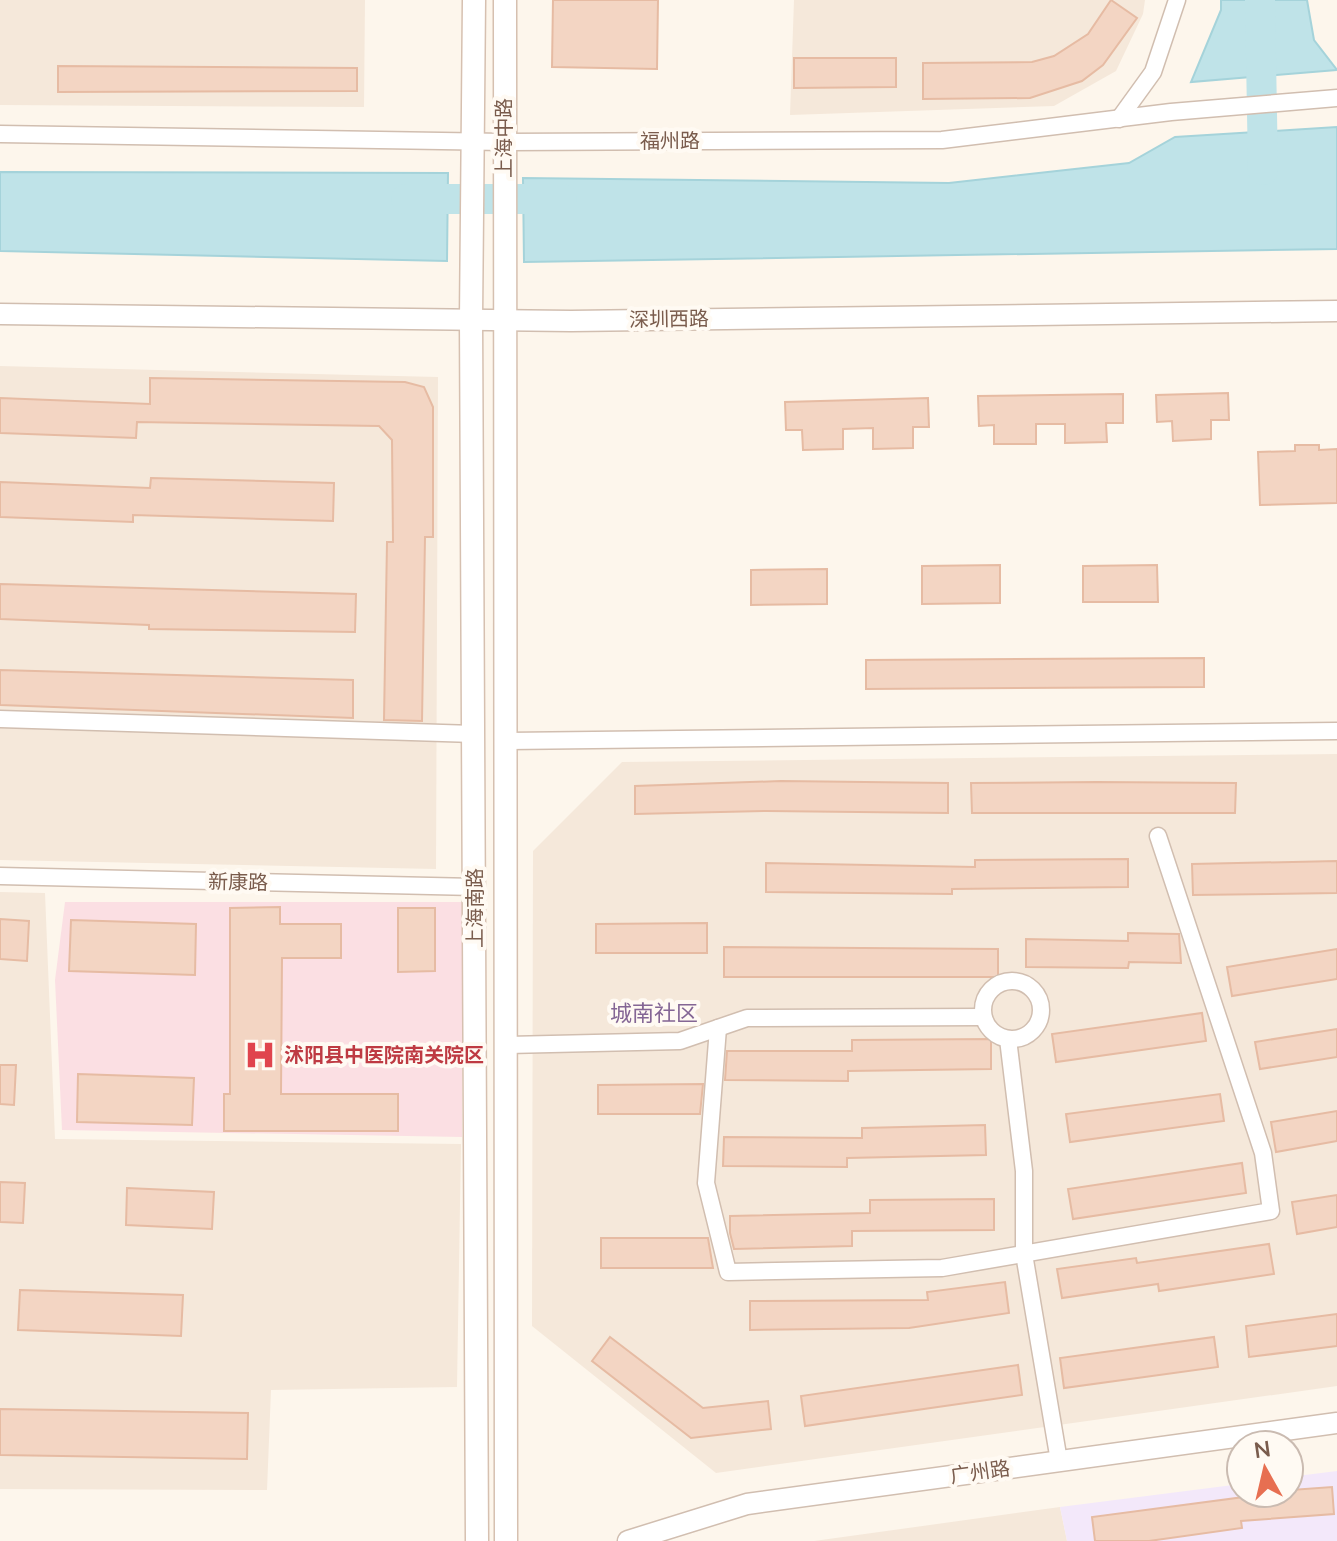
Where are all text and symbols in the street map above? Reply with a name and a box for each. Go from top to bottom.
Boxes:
street label: 上海中路 [491,98,518,178]
street label: 福州路 [640,128,700,155]
street label: 深圳西路 [629,305,709,334]
street label: 新康路 [208,868,268,897]
street label: 上海南路 [462,868,489,948]
district label: 城南社区 [610,999,698,1029]
hospital icon: 沭阳县中医院南关院区 [243,1038,277,1072]
place label: 沭阳县中医院南关院区 [284,1042,484,1069]
north arrow [1225,1429,1305,1509]
text: N [1252,1434,1273,1466]
street label: 广州路 [948,1455,1012,1490]

